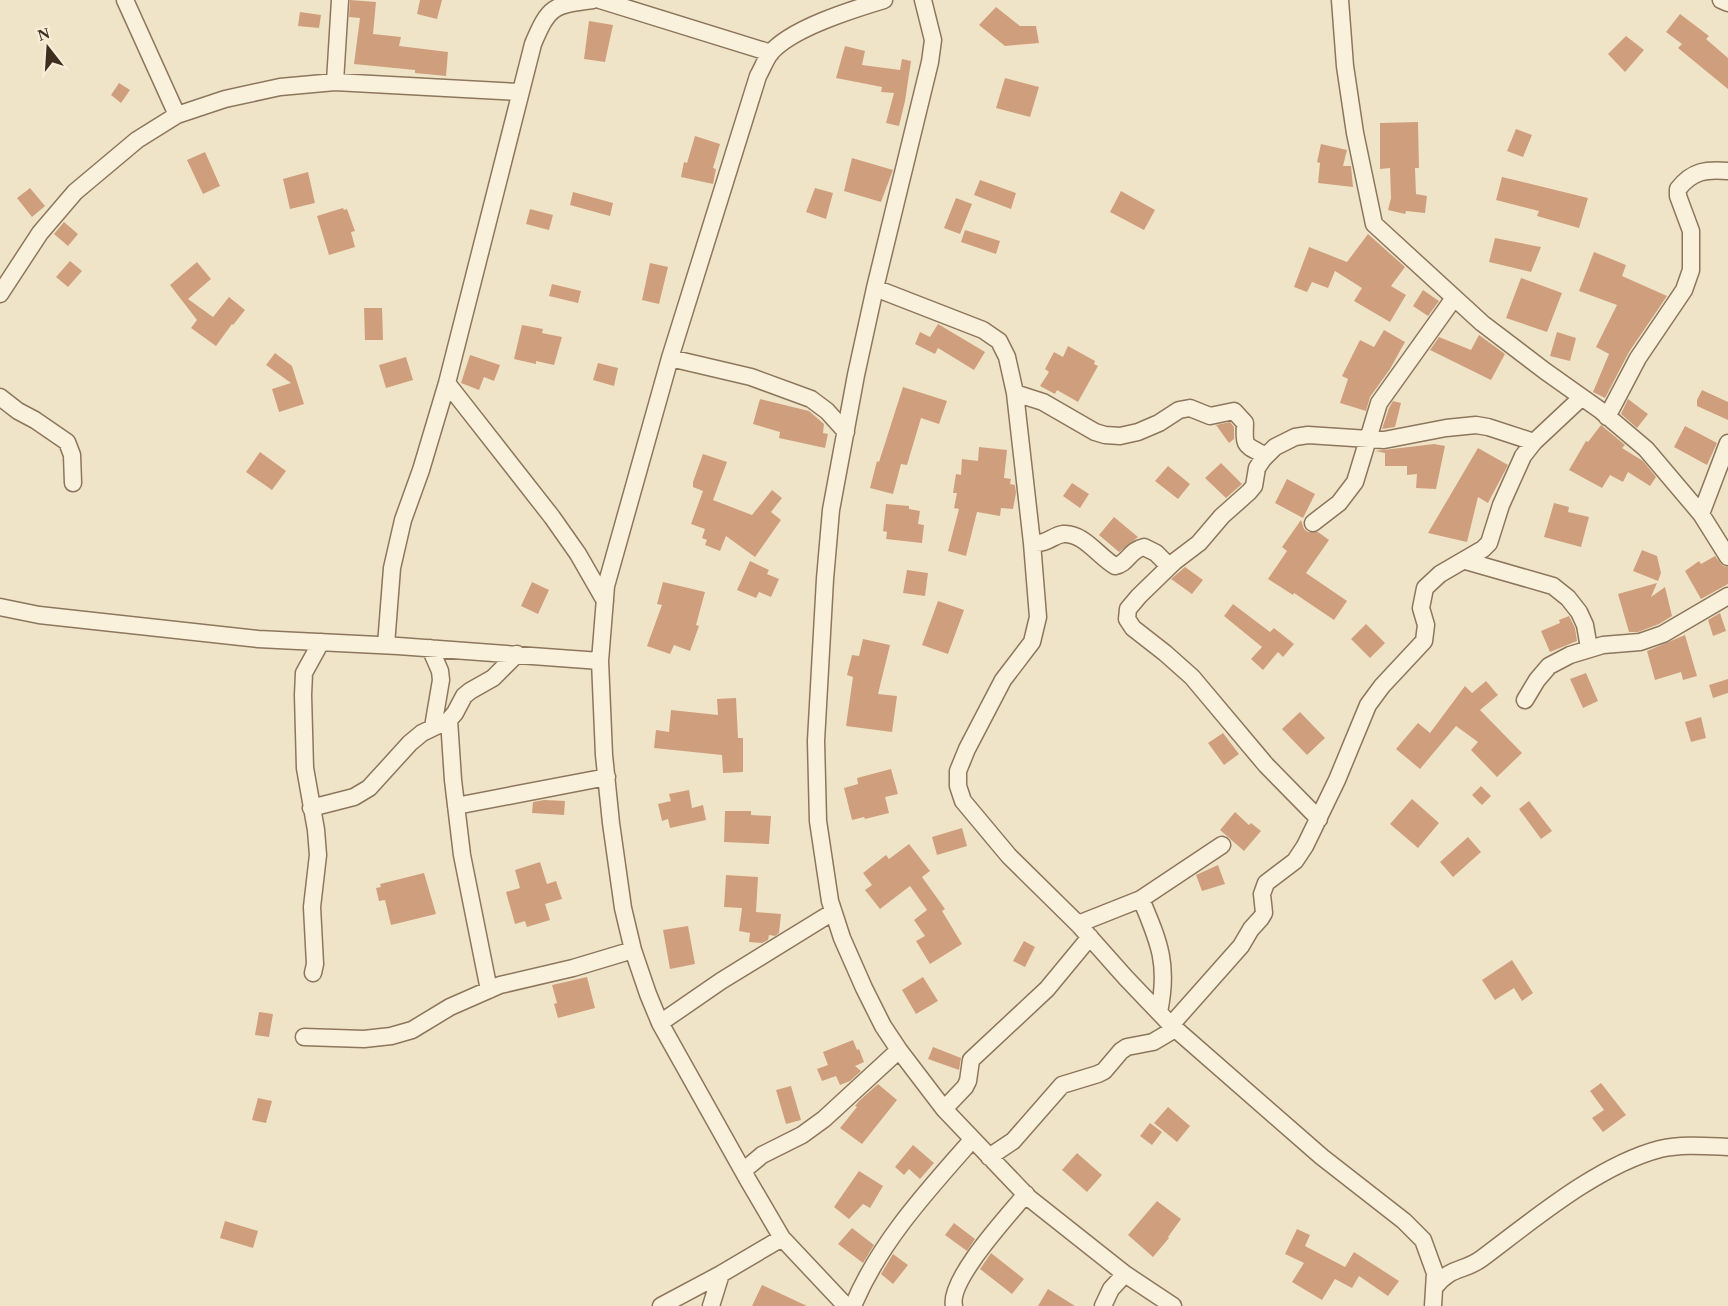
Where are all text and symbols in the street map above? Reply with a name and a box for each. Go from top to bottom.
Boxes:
north arrow [18,18,78,78]
text: N [36,24,52,44]

